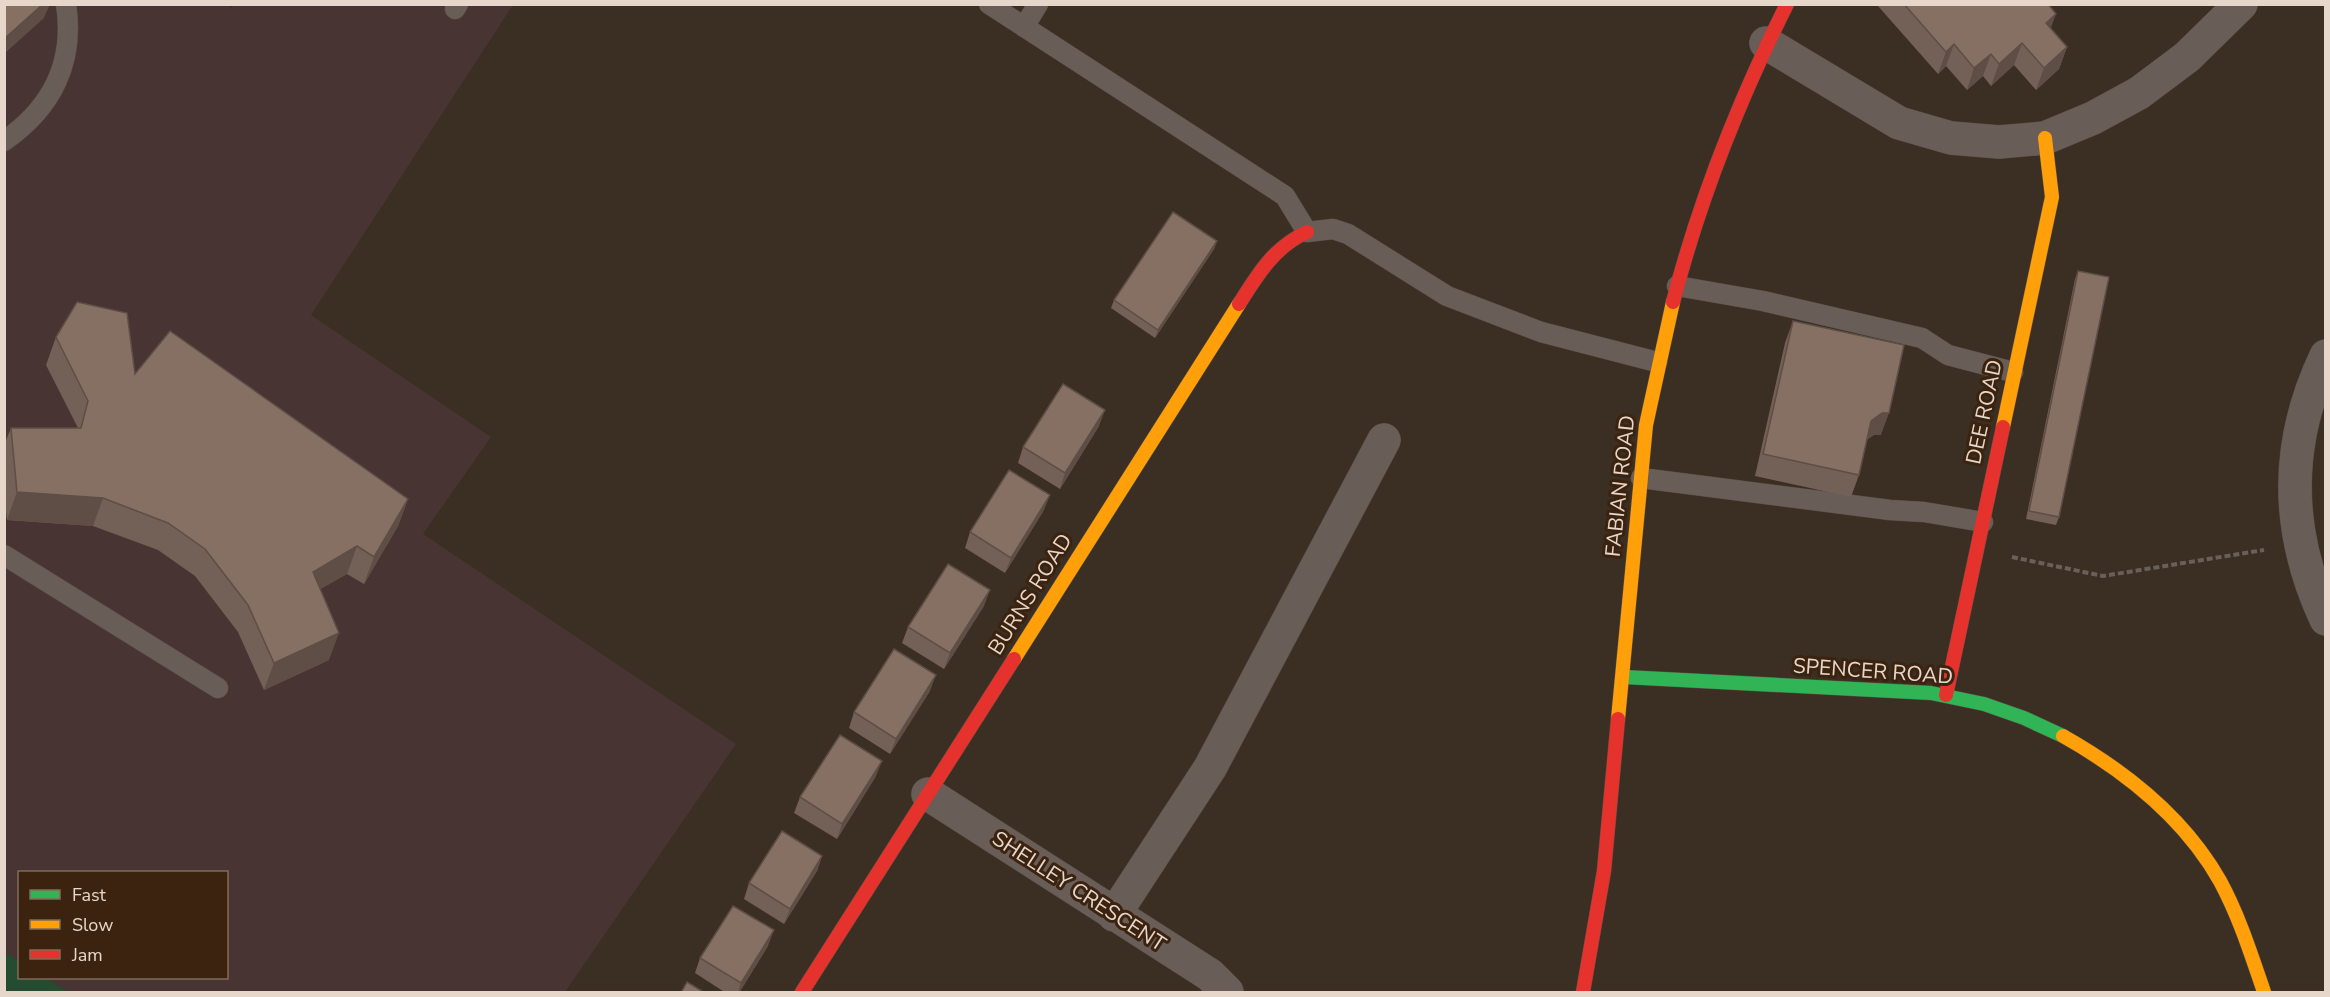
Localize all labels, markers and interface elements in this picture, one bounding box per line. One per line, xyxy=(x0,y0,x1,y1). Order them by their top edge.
street label: DEE ROAD xyxy=(1959,357,2009,467)
street label: FABIAN ROAD xyxy=(1599,414,1641,558)
street label: BURNS ROAD xyxy=(982,528,1078,660)
street label: SPENCER ROAD xyxy=(1792,651,1954,691)
street label: SHELLEY CRESCENT xyxy=(987,824,1171,958)
legend xyxy=(18,871,228,979)
text: Fast xyxy=(72,883,107,907)
text: Slow xyxy=(72,913,113,937)
text: Jam xyxy=(71,943,103,967)

